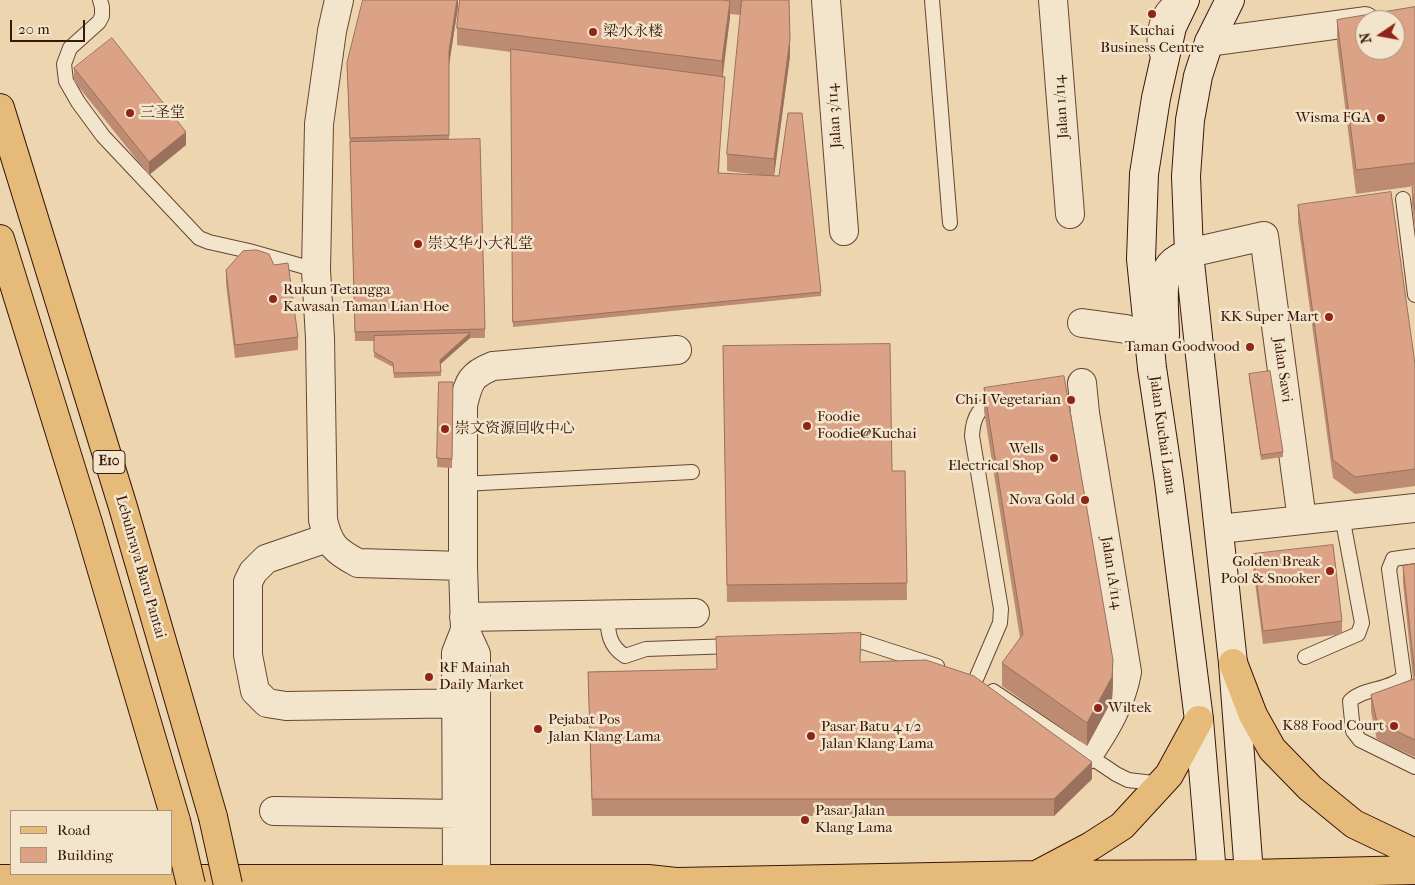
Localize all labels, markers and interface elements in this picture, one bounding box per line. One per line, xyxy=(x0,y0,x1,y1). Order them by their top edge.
marker: Kuchai Business Centre xyxy=(1146,8,1158,20)
scale bar xyxy=(12,10,88,42)
north arrow xyxy=(1355,10,1405,60)
text: 20 m xyxy=(18,20,50,38)
place label: Kuchai Business Centre xyxy=(1100,22,1204,57)
place label: 梁水永楼 xyxy=(603,23,663,41)
marker: 梁水永楼 xyxy=(587,26,599,38)
text: N xyxy=(1356,31,1375,45)
street label: Jalan 1/114 xyxy=(1051,75,1073,139)
street label: Jalan 3/114 xyxy=(824,83,846,149)
place label: 三圣堂 xyxy=(140,104,185,122)
marker: 三圣堂 xyxy=(124,107,136,119)
place label: Wisma FGA xyxy=(1295,109,1371,127)
marker: Wisma FGA xyxy=(1375,112,1387,124)
place label: 崇文华小大礼堂 xyxy=(428,235,533,253)
marker: 崇文华小大礼堂 xyxy=(412,238,424,250)
place label: Rukun Tetangga Kawasan Taman Lian Hoe xyxy=(283,281,449,316)
marker: Rukun Tetangga Kawasan Taman Lian Hoe xyxy=(267,293,279,305)
place label: KK Super Mart xyxy=(1220,308,1319,326)
marker: KK Super Mart xyxy=(1323,311,1335,323)
street label: Jalan Sawi xyxy=(1269,336,1295,404)
place label: Taman Goodwood xyxy=(1125,338,1240,356)
marker: Taman Goodwood xyxy=(1244,341,1256,353)
street label: Jalan Kuchai Lama xyxy=(1145,375,1179,495)
place label: Chi I Vegetarian xyxy=(955,391,1061,409)
marker: Chi I Vegetarian xyxy=(1065,394,1077,406)
place label: Foodie Foodie@Kuchai xyxy=(817,408,917,443)
place label: 崇文资源回收中心 xyxy=(455,420,575,438)
marker: Foodie Foodie@Kuchai xyxy=(801,420,813,432)
marker: 崇文资源回收中心 xyxy=(439,423,451,435)
place label: Wells Electrical Shop xyxy=(948,440,1044,475)
road number: E10 xyxy=(93,451,125,474)
marker: Wells Electrical Shop xyxy=(1048,452,1060,464)
place label: Nova Gold xyxy=(1009,491,1075,509)
street label: Lebuhraya Baru Pantai xyxy=(111,493,169,641)
marker: Nova Gold xyxy=(1079,494,1091,506)
street label: Jalan 1A/114 xyxy=(1096,535,1126,611)
place label: Golden Break Pool & Snooker xyxy=(1221,553,1320,588)
marker: Golden Break Pool & Snooker xyxy=(1324,565,1336,577)
place label: RF Mainah Daily Market xyxy=(439,659,524,694)
marker: RF Mainah Daily Market xyxy=(423,671,435,683)
place label: Wiltek xyxy=(1108,699,1152,717)
marker: Wiltek xyxy=(1092,702,1104,714)
place label: Pejabat Pos Jalan Klang Lama xyxy=(548,711,661,746)
place label: K88 Food Court xyxy=(1282,717,1384,735)
place label: Pasar Batu 4 1/2 Jalan Klang Lama xyxy=(821,718,934,753)
marker: K88 Food Court xyxy=(1388,720,1400,732)
marker: Pejabat Pos Jalan Klang Lama xyxy=(532,723,544,735)
marker: Pasar Batu 4 1/2 Jalan Klang Lama xyxy=(805,730,817,742)
place label: Pasar Jalan Klang Lama xyxy=(815,802,892,837)
legend xyxy=(10,810,172,875)
marker: Pasar Jalan Klang Lama xyxy=(799,814,811,826)
text: Road xyxy=(57,821,90,839)
text: Building xyxy=(57,846,113,864)

